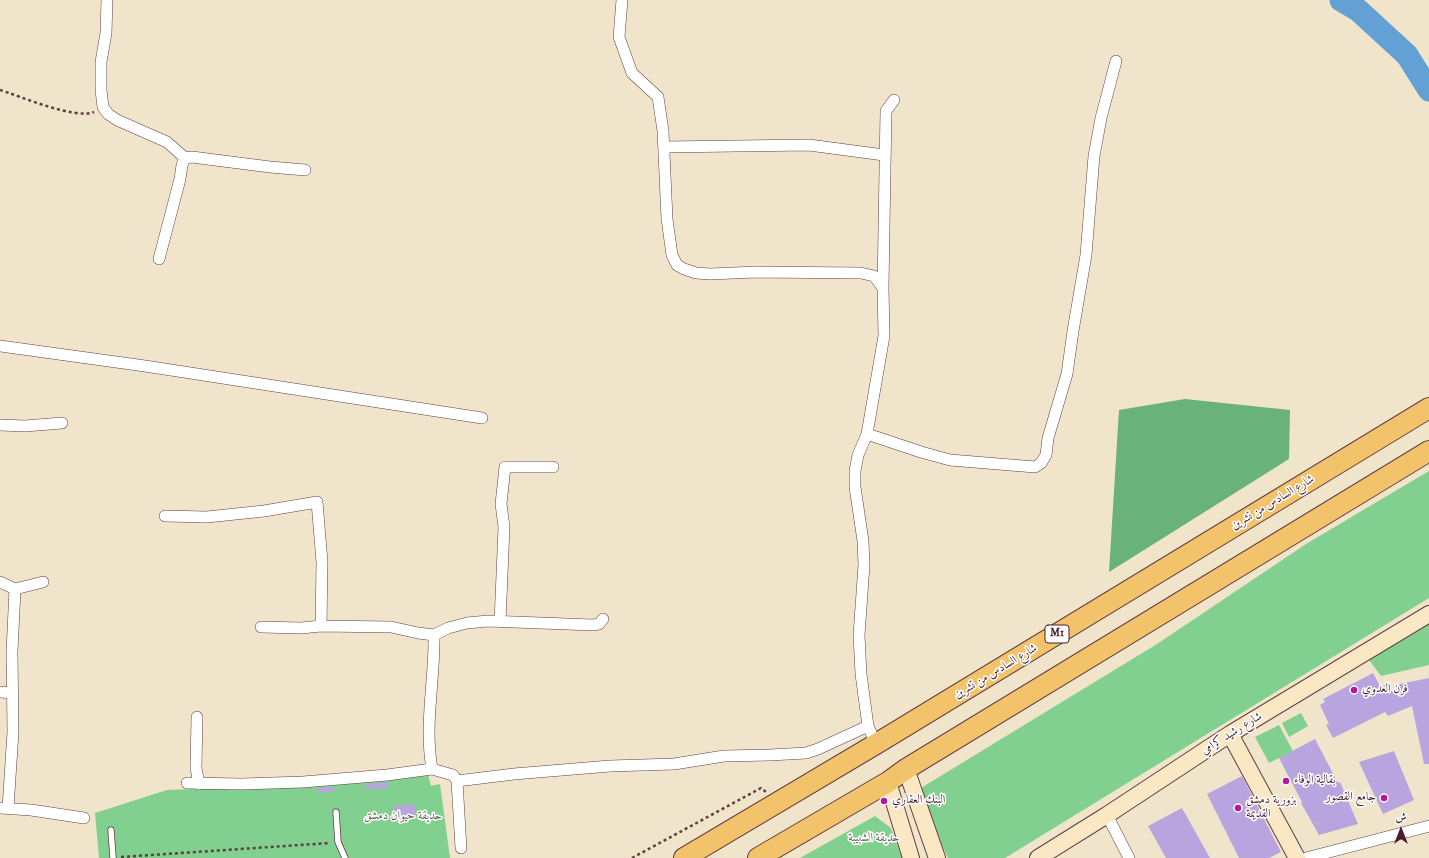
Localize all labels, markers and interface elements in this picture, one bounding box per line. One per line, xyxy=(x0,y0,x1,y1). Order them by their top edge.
street label: شارع السادس من تشرين xyxy=(1229,473,1317,533)
road number: M1 xyxy=(1045,625,1069,643)
street label: شارع السادس من تشرين xyxy=(952,642,1040,702)
place label: فرن العدوي xyxy=(1362,683,1408,697)
marker: فرن العدوي xyxy=(1349,685,1359,695)
street label: شارع رشيد كرامي xyxy=(1199,710,1265,758)
place label: بقالية الوفاء xyxy=(1294,774,1335,788)
marker: بقالية الوفاء xyxy=(1281,776,1291,786)
place label: جامع القصور xyxy=(1326,791,1376,805)
marker: جامع القصور xyxy=(1379,793,1389,803)
place label: البنك العقاري xyxy=(892,794,945,808)
place label: بزورية دمشق القديمة xyxy=(1246,794,1296,822)
marker: البنك العقاري xyxy=(879,796,889,806)
marker: بزورية دمشق القديمة xyxy=(1233,803,1243,813)
park label: حديقة حيوان دمشق xyxy=(364,810,442,824)
north arrow xyxy=(1381,810,1421,850)
text: ش xyxy=(1396,811,1406,825)
park label: حديقة الشبيبة xyxy=(848,832,900,846)

